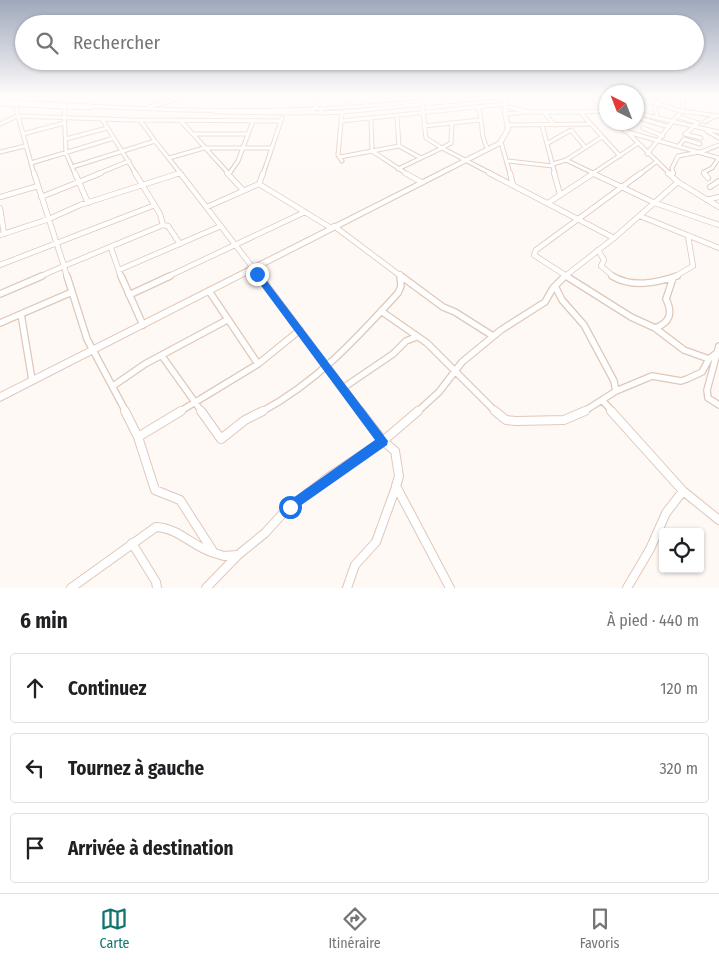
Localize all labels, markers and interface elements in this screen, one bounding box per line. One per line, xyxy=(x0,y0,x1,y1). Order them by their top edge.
search box xyxy=(15,15,704,70)
icon: search xyxy=(33,29,61,57)
text: Rechercher xyxy=(73,31,160,54)
north arrow xyxy=(599,85,644,130)
route end xyxy=(246,263,269,286)
route start xyxy=(279,496,302,519)
map controls xyxy=(659,528,704,573)
button: locate xyxy=(659,528,704,573)
text: 6 min xyxy=(20,608,68,634)
text: À pied · 440 m xyxy=(607,611,699,630)
icon: ahead xyxy=(21,674,49,702)
text: Continuez xyxy=(68,677,147,700)
text: 120 m xyxy=(660,679,698,698)
icon: left xyxy=(21,754,49,782)
text: Tournez à gauche xyxy=(68,757,204,780)
text: 320 m xyxy=(659,759,698,778)
icon: arrive xyxy=(21,834,49,862)
text: Arrivée à destination xyxy=(68,837,234,860)
tab: Carte xyxy=(99,905,129,952)
tab: Itinéraire xyxy=(328,905,381,952)
tab: Favoris xyxy=(580,905,620,952)

